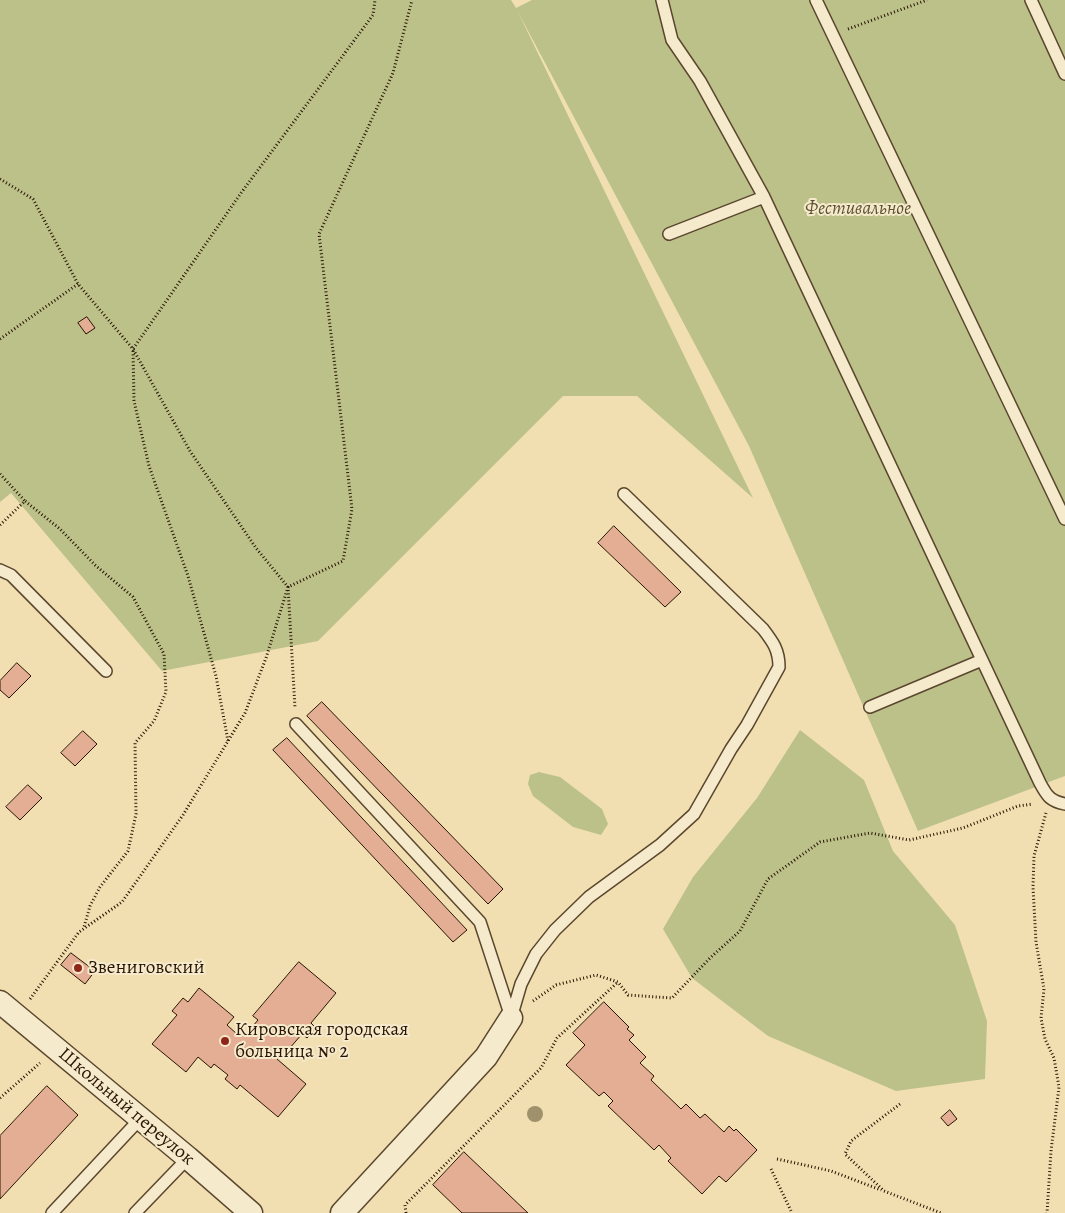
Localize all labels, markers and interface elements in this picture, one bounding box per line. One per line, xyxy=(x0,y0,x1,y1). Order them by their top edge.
park label: Фестивальное xyxy=(805,198,911,220)
place label: Звениговский xyxy=(88,957,205,979)
marker: Звениговский xyxy=(72,962,84,974)
place label: Кировская городская больница № 2 xyxy=(235,1019,408,1063)
marker: Кировская городская больница № 2 xyxy=(219,1035,231,1047)
street label: Школьный переулок xyxy=(53,1043,199,1171)

